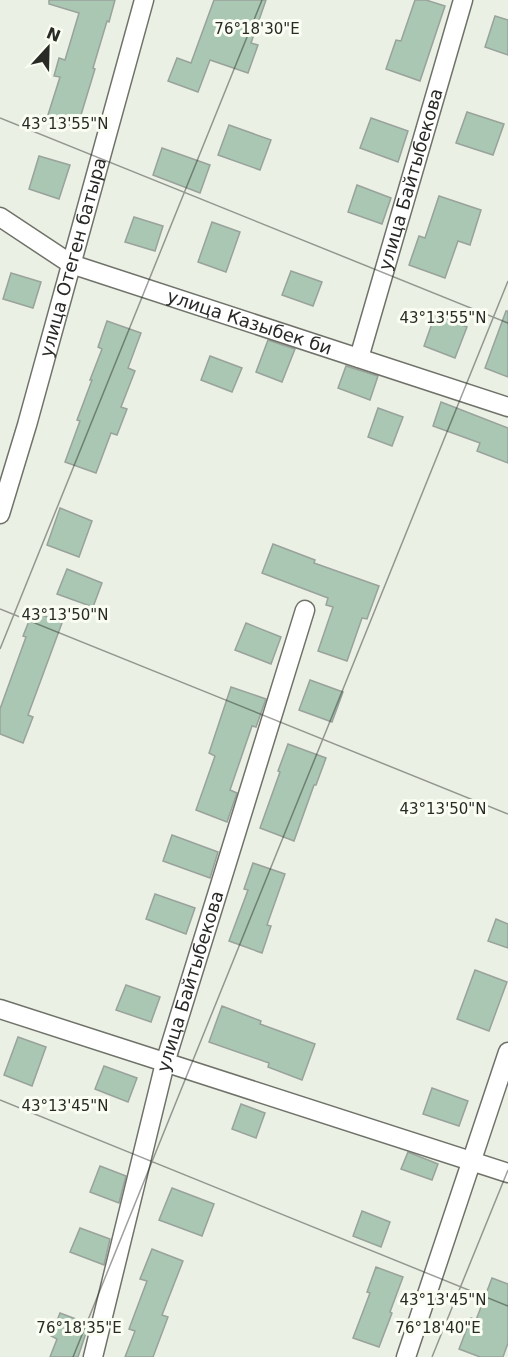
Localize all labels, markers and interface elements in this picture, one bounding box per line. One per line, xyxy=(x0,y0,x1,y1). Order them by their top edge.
north arrow xyxy=(18,18,78,78)
text: 76°18'30"E xyxy=(214,20,300,38)
text: N xyxy=(44,23,63,46)
street label: улица Байтыбекова xyxy=(374,86,447,273)
text: 43°13'55"N xyxy=(21,115,109,133)
street label: улица Отеген батыра xyxy=(35,155,110,359)
street label: улица Казыбек би xyxy=(165,285,335,359)
text: 43°13'55"N xyxy=(399,309,487,327)
text: 43°13'50"N xyxy=(21,606,109,624)
text: 43°13'50"N xyxy=(399,800,487,818)
street label: улица Байтыбекова xyxy=(152,888,228,1074)
text: 43°13'45"N xyxy=(21,1097,109,1115)
text: 43°13'45"N xyxy=(399,1291,487,1309)
text: 76°18'35"E xyxy=(36,1319,122,1337)
text: 76°18'40"E xyxy=(395,1319,481,1337)

